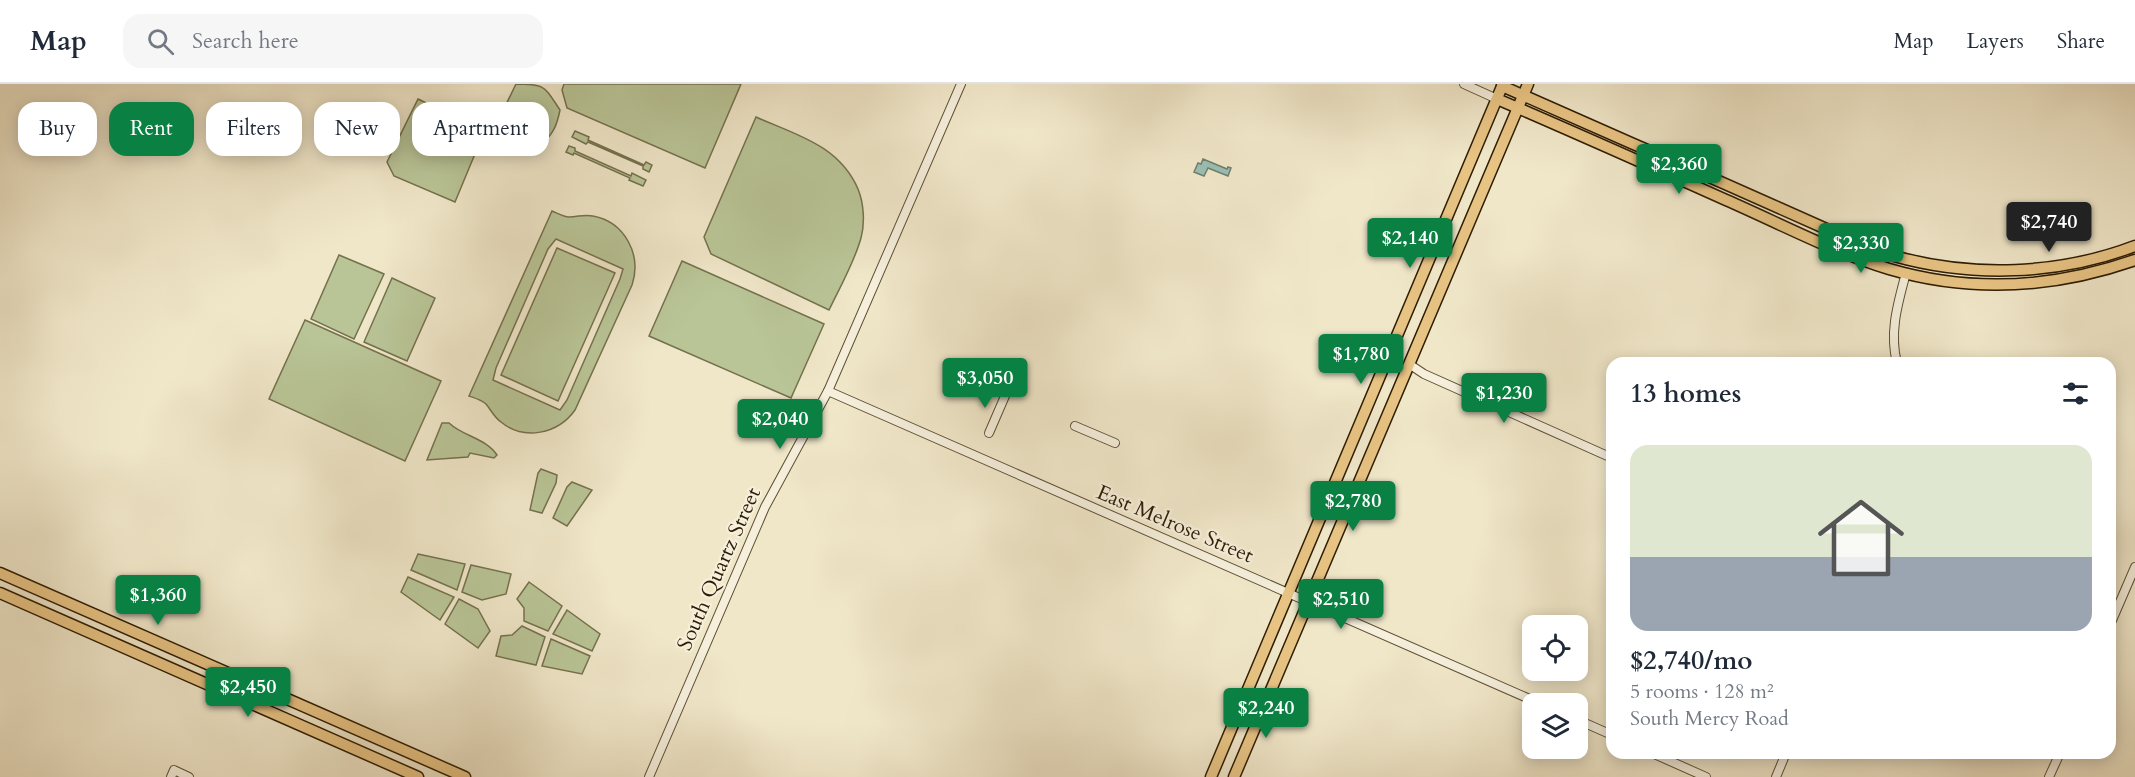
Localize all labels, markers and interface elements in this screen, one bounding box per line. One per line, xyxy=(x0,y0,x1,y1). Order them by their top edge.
search box xyxy=(123,14,543,68)
text: Map xyxy=(30,22,87,60)
icon: search xyxy=(144,25,177,58)
text: Search here xyxy=(192,26,299,56)
text: Map xyxy=(1894,27,1934,56)
text: Layers xyxy=(1967,27,2024,56)
text: Share xyxy=(2057,27,2105,56)
chip: Buy xyxy=(18,102,97,156)
chip: Rent xyxy=(109,102,194,156)
chip: Filters xyxy=(206,102,302,156)
chip: New xyxy=(314,102,400,156)
chip: Apartment xyxy=(412,102,549,156)
pin: $2,360 xyxy=(1630,144,1728,195)
text: $2,360 xyxy=(1650,150,1708,177)
pin: $2,740 xyxy=(2000,202,2098,253)
text: $2,740 xyxy=(2020,208,2078,235)
pin: $2,140 xyxy=(1361,218,1459,269)
pin: $2,330 xyxy=(1812,223,1910,274)
text: $2,140 xyxy=(1381,224,1439,251)
text: $2,330 xyxy=(1832,229,1890,256)
pin: $1,780 xyxy=(1312,334,1410,385)
text: $1,780 xyxy=(1332,340,1390,367)
pin: $3,050 xyxy=(936,358,1034,409)
text: $3,050 xyxy=(956,364,1014,391)
pin: $1,230 xyxy=(1455,373,1553,424)
text: 13 homes xyxy=(1630,376,1741,411)
icon: filters xyxy=(2059,377,2092,410)
text: $1,230 xyxy=(1475,379,1533,406)
pin: $2,040 xyxy=(731,399,829,450)
text: $2,040 xyxy=(751,405,809,432)
street label: East Melrose Street xyxy=(1092,478,1258,570)
pin: $2,780 xyxy=(1304,481,1402,532)
street label: South Quartz Street xyxy=(670,482,768,655)
icon: home xyxy=(1807,484,1915,592)
text: $2,780 xyxy=(1324,487,1382,514)
pin: $1,360 xyxy=(109,575,207,626)
pin: $2,510 xyxy=(1292,579,1390,630)
text: $1,360 xyxy=(129,581,187,608)
text: $2,510 xyxy=(1312,585,1370,612)
map controls xyxy=(1522,615,1588,759)
button: locate xyxy=(1522,615,1588,681)
text: $2,740/mo xyxy=(1630,643,1753,678)
pin: $2,450 xyxy=(199,667,297,718)
text: $2,450 xyxy=(219,673,277,700)
text: 5 rooms · 128 m² xyxy=(1630,678,1774,705)
pin: $2,240 xyxy=(1217,688,1315,739)
button: layers xyxy=(1522,693,1588,759)
text: $2,240 xyxy=(1237,694,1295,721)
text: South Mercy Road xyxy=(1630,705,1789,732)

